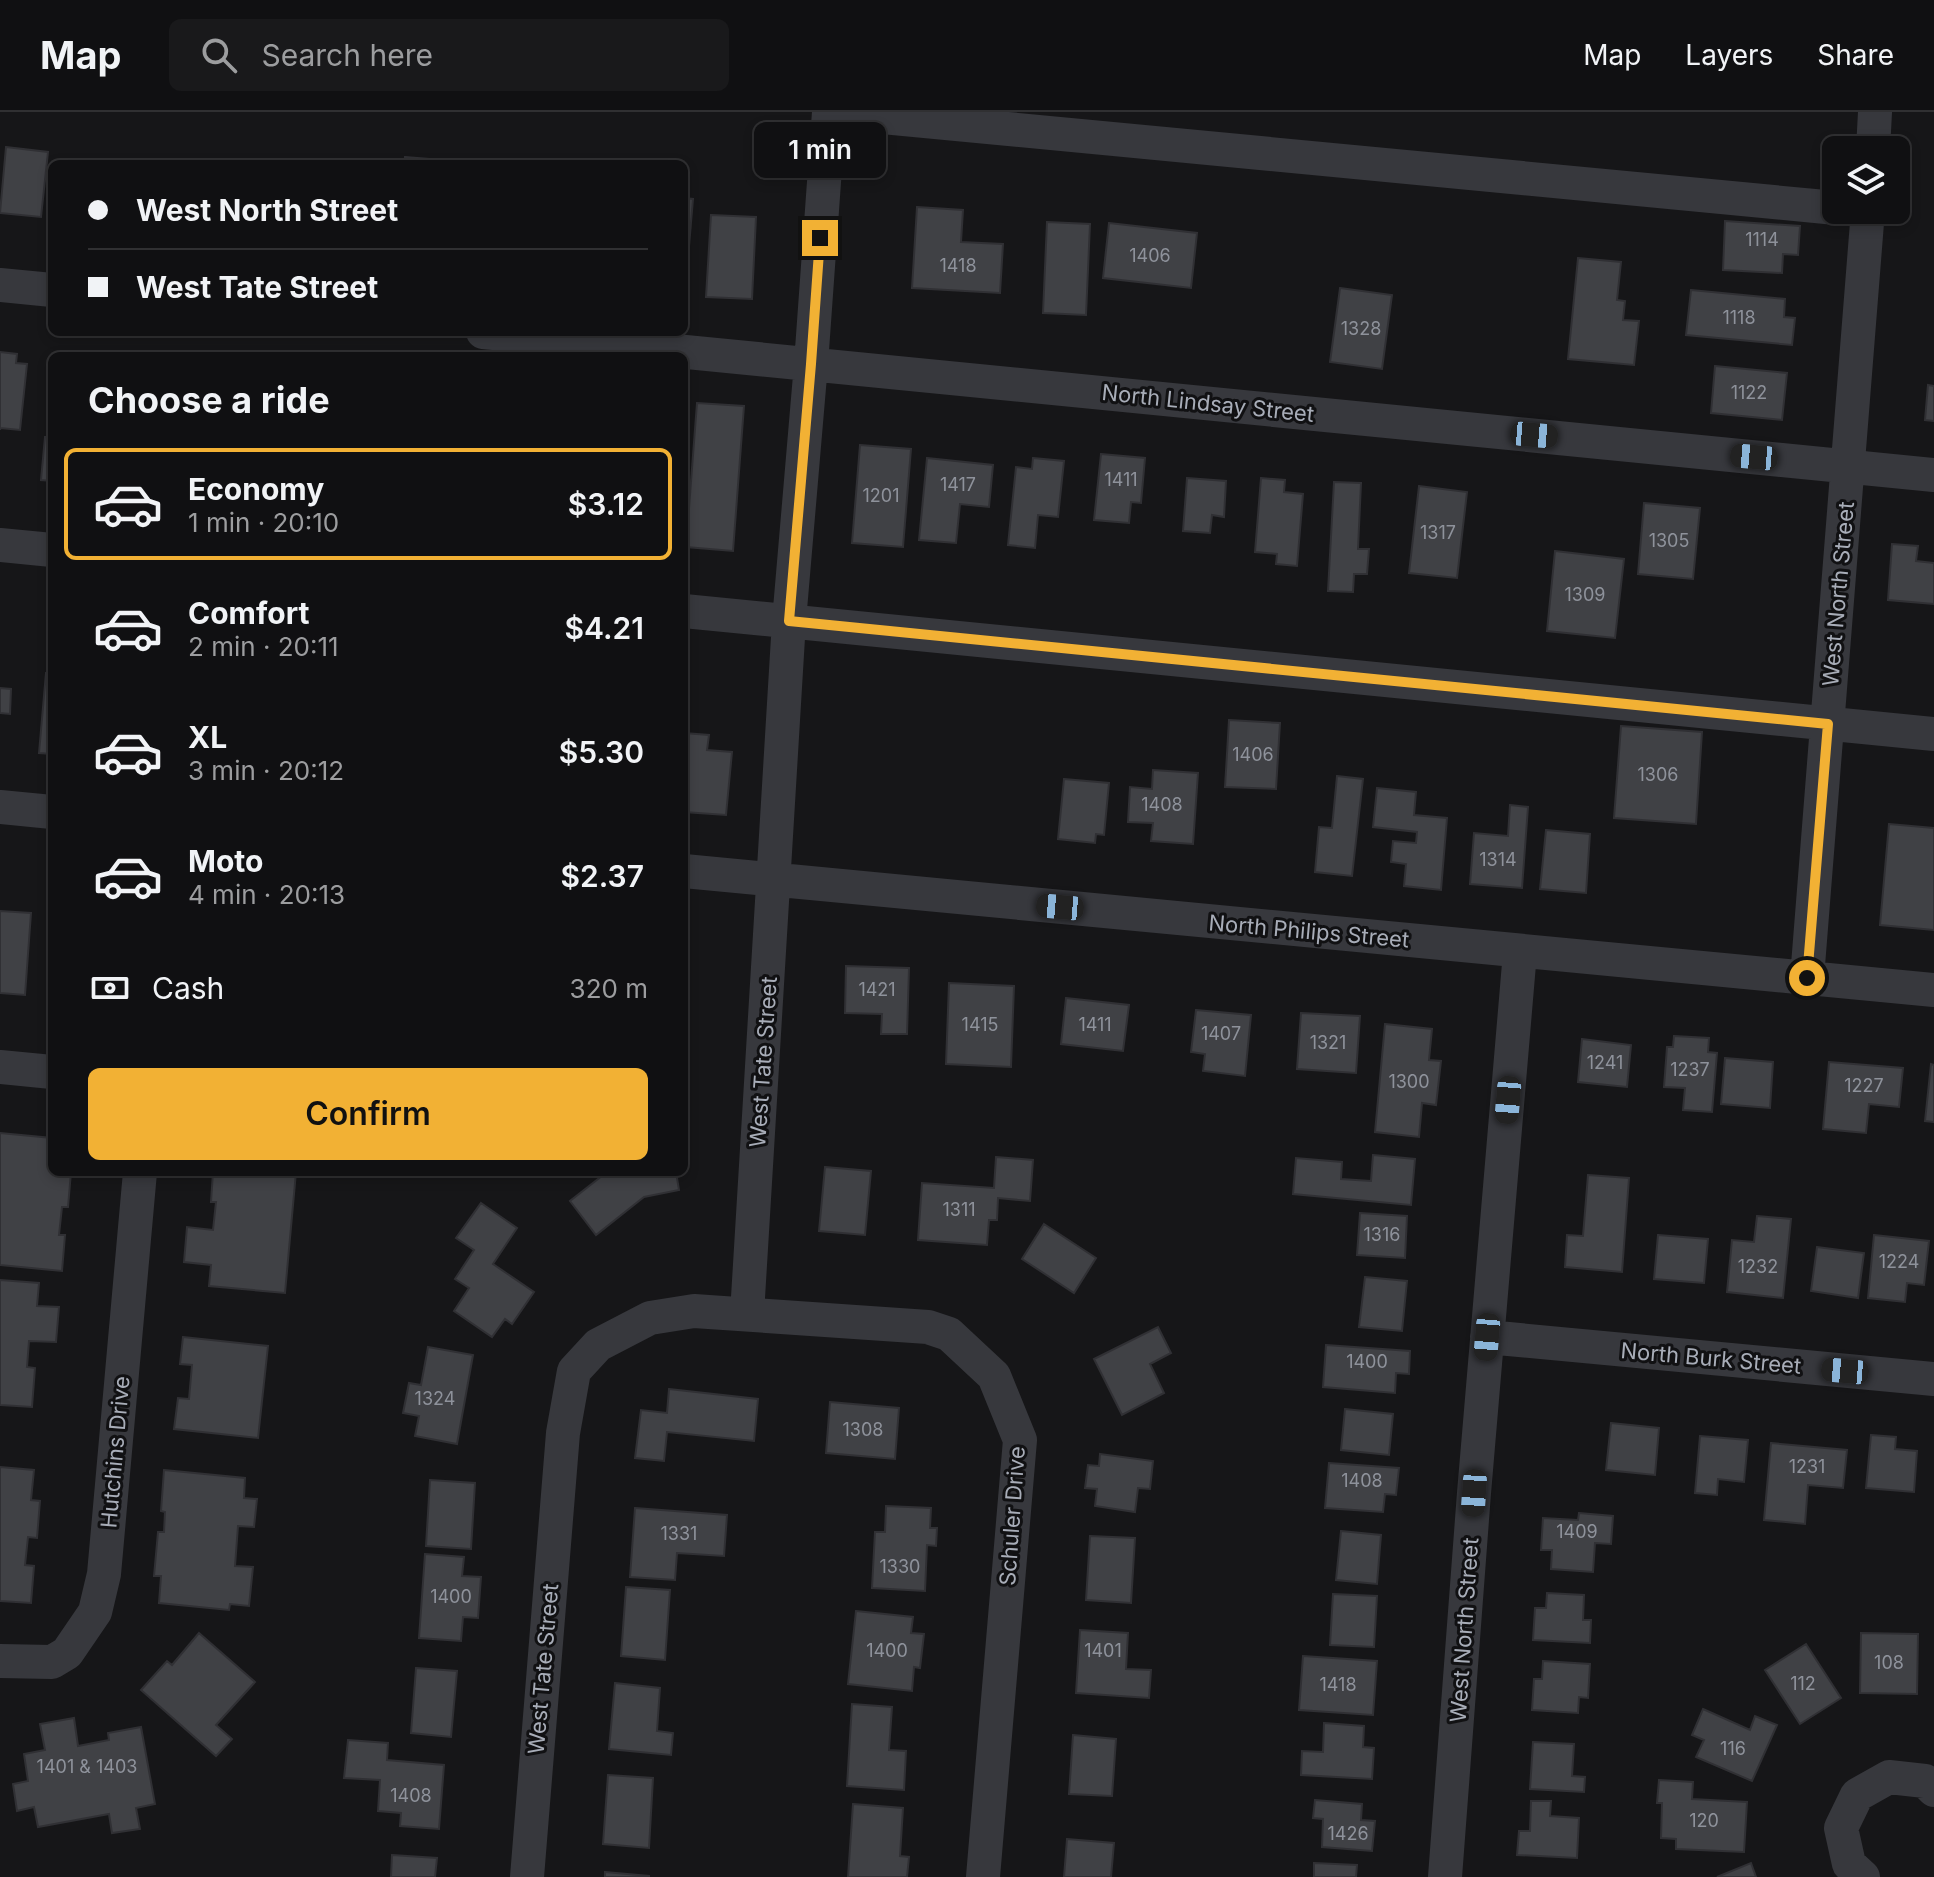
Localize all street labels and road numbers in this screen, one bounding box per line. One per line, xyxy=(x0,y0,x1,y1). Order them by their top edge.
street label: North Lindsay Street xyxy=(1101,379,1315,427)
street label: West North Street xyxy=(1817,501,1859,687)
street label: North Philips Street xyxy=(1208,909,1410,953)
street label: West Tate Street xyxy=(744,976,782,1148)
street label: North Burk Street xyxy=(1620,1337,1802,1379)
street label: Hutchins Drive xyxy=(95,1375,135,1529)
street label: Schuler Drive xyxy=(994,1445,1030,1587)
street label: West North Street xyxy=(1445,1537,1483,1723)
street label: West Tate Street xyxy=(523,1582,563,1756)

